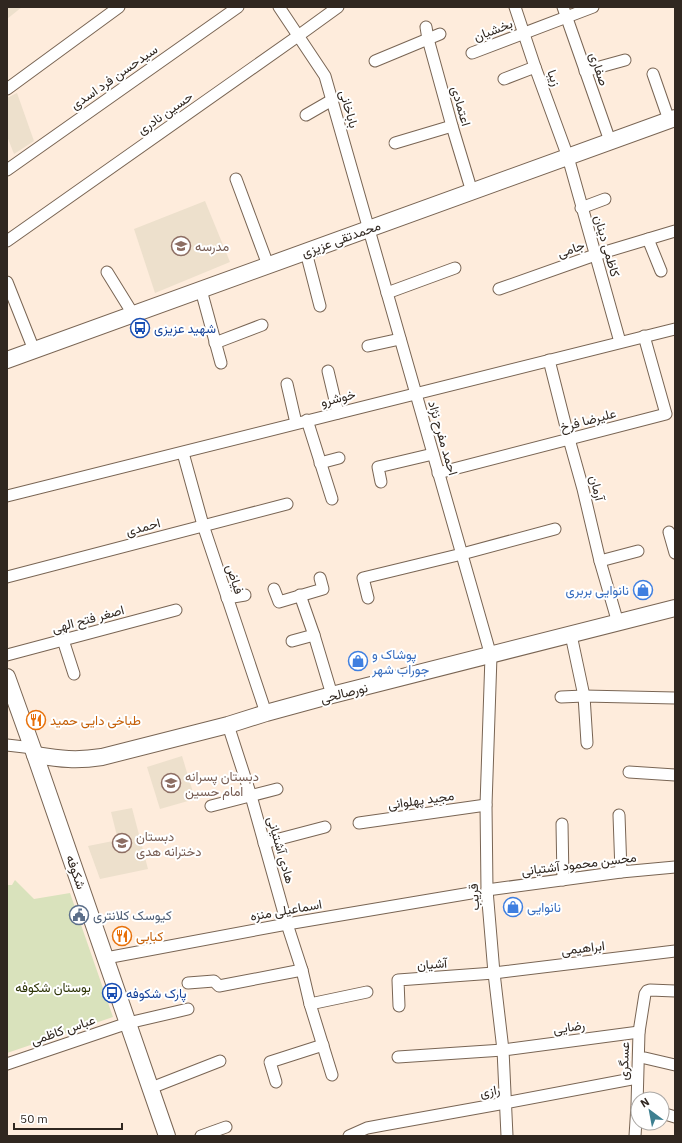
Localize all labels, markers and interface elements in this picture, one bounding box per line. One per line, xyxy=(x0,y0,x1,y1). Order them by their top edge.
street label: بخشیان xyxy=(471,15,515,45)
street label: سیدحسن فرد اسدی xyxy=(67,41,161,113)
street label: صفاری xyxy=(585,50,613,88)
street label: زیبا xyxy=(543,67,565,89)
street label: اعتمادی xyxy=(447,84,475,128)
street label: حسین نادری xyxy=(134,87,196,138)
street label: باباخانی xyxy=(335,88,363,130)
street label: کاظمی دینان xyxy=(590,213,624,279)
street label: محمدتقی عزیزی xyxy=(299,217,383,261)
school or university icon: مدرسه xyxy=(170,235,192,257)
street label: جامی xyxy=(555,236,587,262)
place label: مدرسه xyxy=(195,238,229,255)
bus stop icon: شهید عزیزی xyxy=(129,317,151,339)
place label: شهید عزیزی xyxy=(154,320,216,337)
street label: خوشرو xyxy=(319,385,357,411)
street label: احمد مفرح نژاد xyxy=(423,399,462,478)
street label: علیرضا فرخ xyxy=(558,404,618,437)
street label: آرمان xyxy=(586,474,609,503)
street label: احمدی xyxy=(124,514,162,540)
street label: فیاض xyxy=(222,562,248,596)
shop icon: نانوایی بربری xyxy=(632,579,654,601)
place label: نانوایی بربری xyxy=(565,582,629,599)
street label: اصغر فتح الهی xyxy=(50,601,126,638)
place label: پوشاک و جوراب شهر xyxy=(371,646,430,678)
shop icon: پوشاک و جوراب شهر xyxy=(347,650,369,672)
street label: نورصالحی xyxy=(319,679,370,707)
restaurant icon: طباخی دایی حمید xyxy=(25,709,47,731)
place label: طباخی دایی حمید xyxy=(50,712,141,729)
place label: دبستان پسرانه امام حسین xyxy=(185,768,259,800)
school or university icon: دبستان پسرانه امام حسین xyxy=(160,772,182,794)
street label: مجید پهلوانی xyxy=(387,787,455,814)
street label: هادی آشتیانی xyxy=(263,814,299,886)
place label: دبستان دخترانه هدی xyxy=(136,828,201,860)
school or university icon: دبستان دخترانه هدی xyxy=(111,832,133,854)
street label: محسن محمود آشتیانی xyxy=(521,849,638,879)
street label: شکوفه xyxy=(62,853,90,891)
street label: قریب xyxy=(465,883,483,911)
street label: اسماعیلی منزه xyxy=(249,895,323,925)
shop icon: نانوایی xyxy=(502,896,524,918)
place label: نانوایی xyxy=(527,899,561,916)
public building icon: کیوسک کلانتری xyxy=(68,904,90,926)
place label: کیوسک کلانتری xyxy=(93,907,172,924)
restaurant icon: کبابی xyxy=(111,925,133,947)
place label: کبابی xyxy=(136,928,163,945)
street label: ابراهیمی xyxy=(560,937,606,959)
street label: آشیان xyxy=(416,954,449,974)
park label: بوستان شکوفه xyxy=(15,979,91,996)
bus stop icon: پارک شکوفه xyxy=(101,982,123,1004)
place label: پارک شکوفه xyxy=(126,985,187,1003)
street label: عباس کاظمی xyxy=(29,1011,98,1049)
street label: رضایی xyxy=(552,1016,586,1038)
street label: عسگری xyxy=(615,1041,633,1081)
street label: رازی xyxy=(479,1081,501,1101)
north arrow xyxy=(630,1091,670,1131)
text: N xyxy=(638,1094,652,1111)
scale bar xyxy=(14,1105,122,1131)
text: 50 m xyxy=(20,1111,48,1126)

